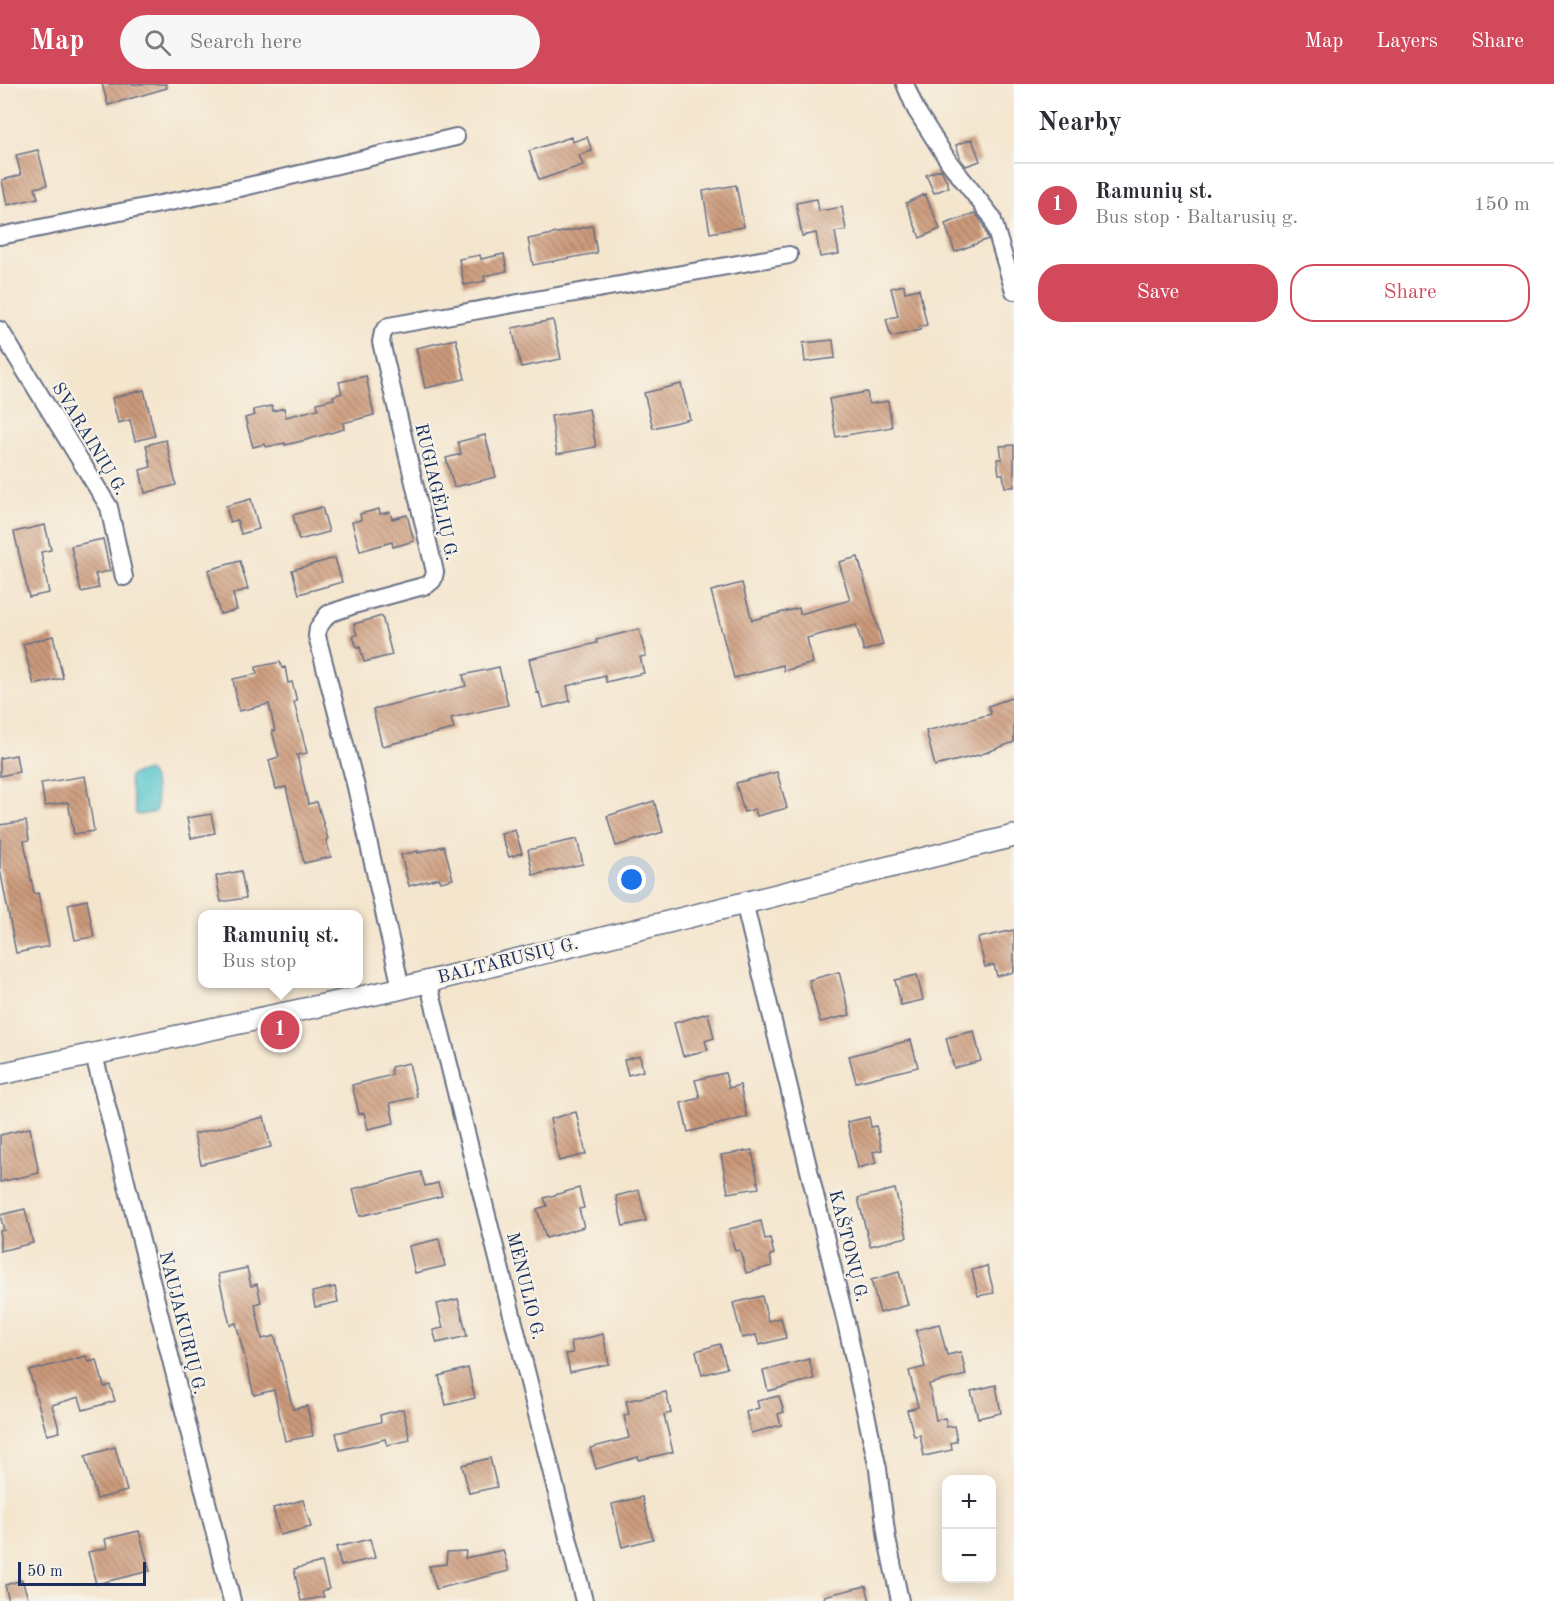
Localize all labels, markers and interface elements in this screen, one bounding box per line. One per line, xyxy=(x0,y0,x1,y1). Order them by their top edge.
search box xyxy=(120,15,540,69)
icon: search xyxy=(141,26,174,59)
text: Map xyxy=(30,28,84,56)
text: Search here xyxy=(189,31,302,53)
text: Map xyxy=(1304,31,1343,52)
text: Layers xyxy=(1376,31,1438,52)
text: Share xyxy=(1471,31,1524,52)
text: Nearby xyxy=(1038,110,1122,136)
text: Ramunių st. xyxy=(1095,181,1213,203)
text: 1 xyxy=(1052,195,1063,215)
text: 150 m xyxy=(1474,195,1530,215)
text: Bus stop · Baltarusių g. xyxy=(1095,208,1298,228)
button: Save xyxy=(1038,264,1278,322)
button: Share xyxy=(1290,264,1530,322)
street label: SVARAINIŲ G. xyxy=(48,380,130,498)
street label: RUGIAGĖLIŲ G. xyxy=(411,421,463,562)
your location xyxy=(617,865,646,894)
popup xyxy=(198,910,363,988)
text: Ramunių st. xyxy=(222,925,339,947)
street label: BALTARUSIŲ G. xyxy=(436,935,580,987)
text: Bus stop xyxy=(222,952,296,972)
pin: 1 xyxy=(260,1008,300,1052)
street label: KAŠTONŲ G. xyxy=(825,1187,875,1304)
street label: MĖNULIO G. xyxy=(503,1230,550,1342)
street label: NAUJAKURIŲ G. xyxy=(156,1250,208,1396)
map controls xyxy=(942,1475,996,1583)
button: + xyxy=(942,1475,996,1529)
button: − xyxy=(942,1529,996,1583)
scale bar xyxy=(18,1559,146,1586)
text: 50 m xyxy=(27,1564,63,1580)

